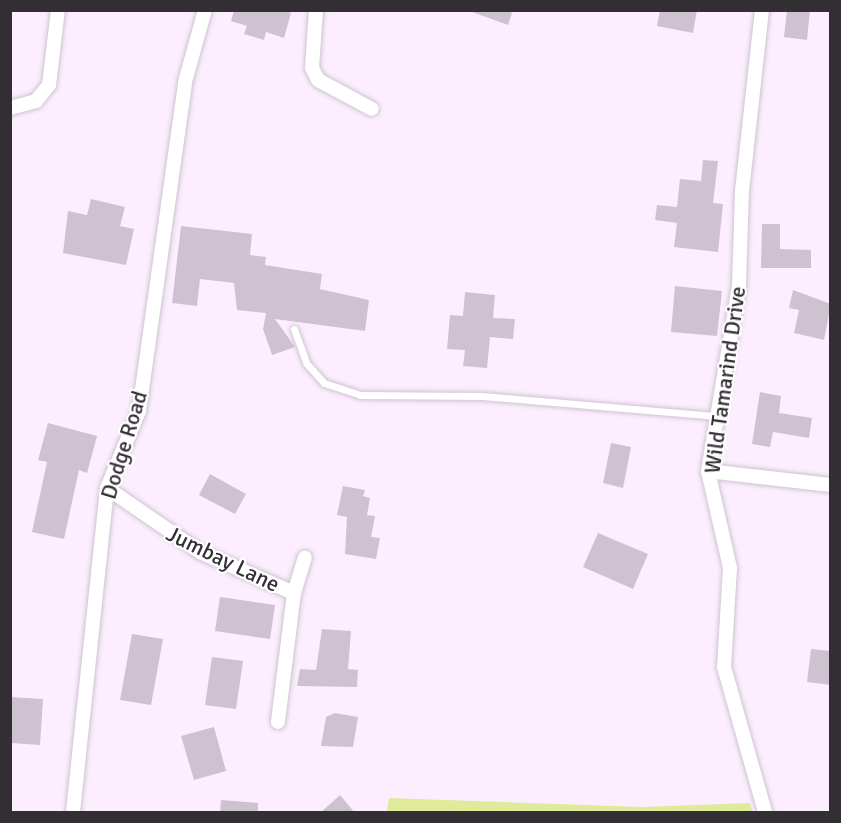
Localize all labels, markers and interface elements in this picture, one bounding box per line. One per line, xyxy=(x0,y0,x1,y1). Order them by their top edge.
street label: Wild Tamarind Drive xyxy=(699,285,751,475)
street label: Dodge Road xyxy=(95,388,153,502)
street label: Jumbay Lane xyxy=(162,520,284,598)

